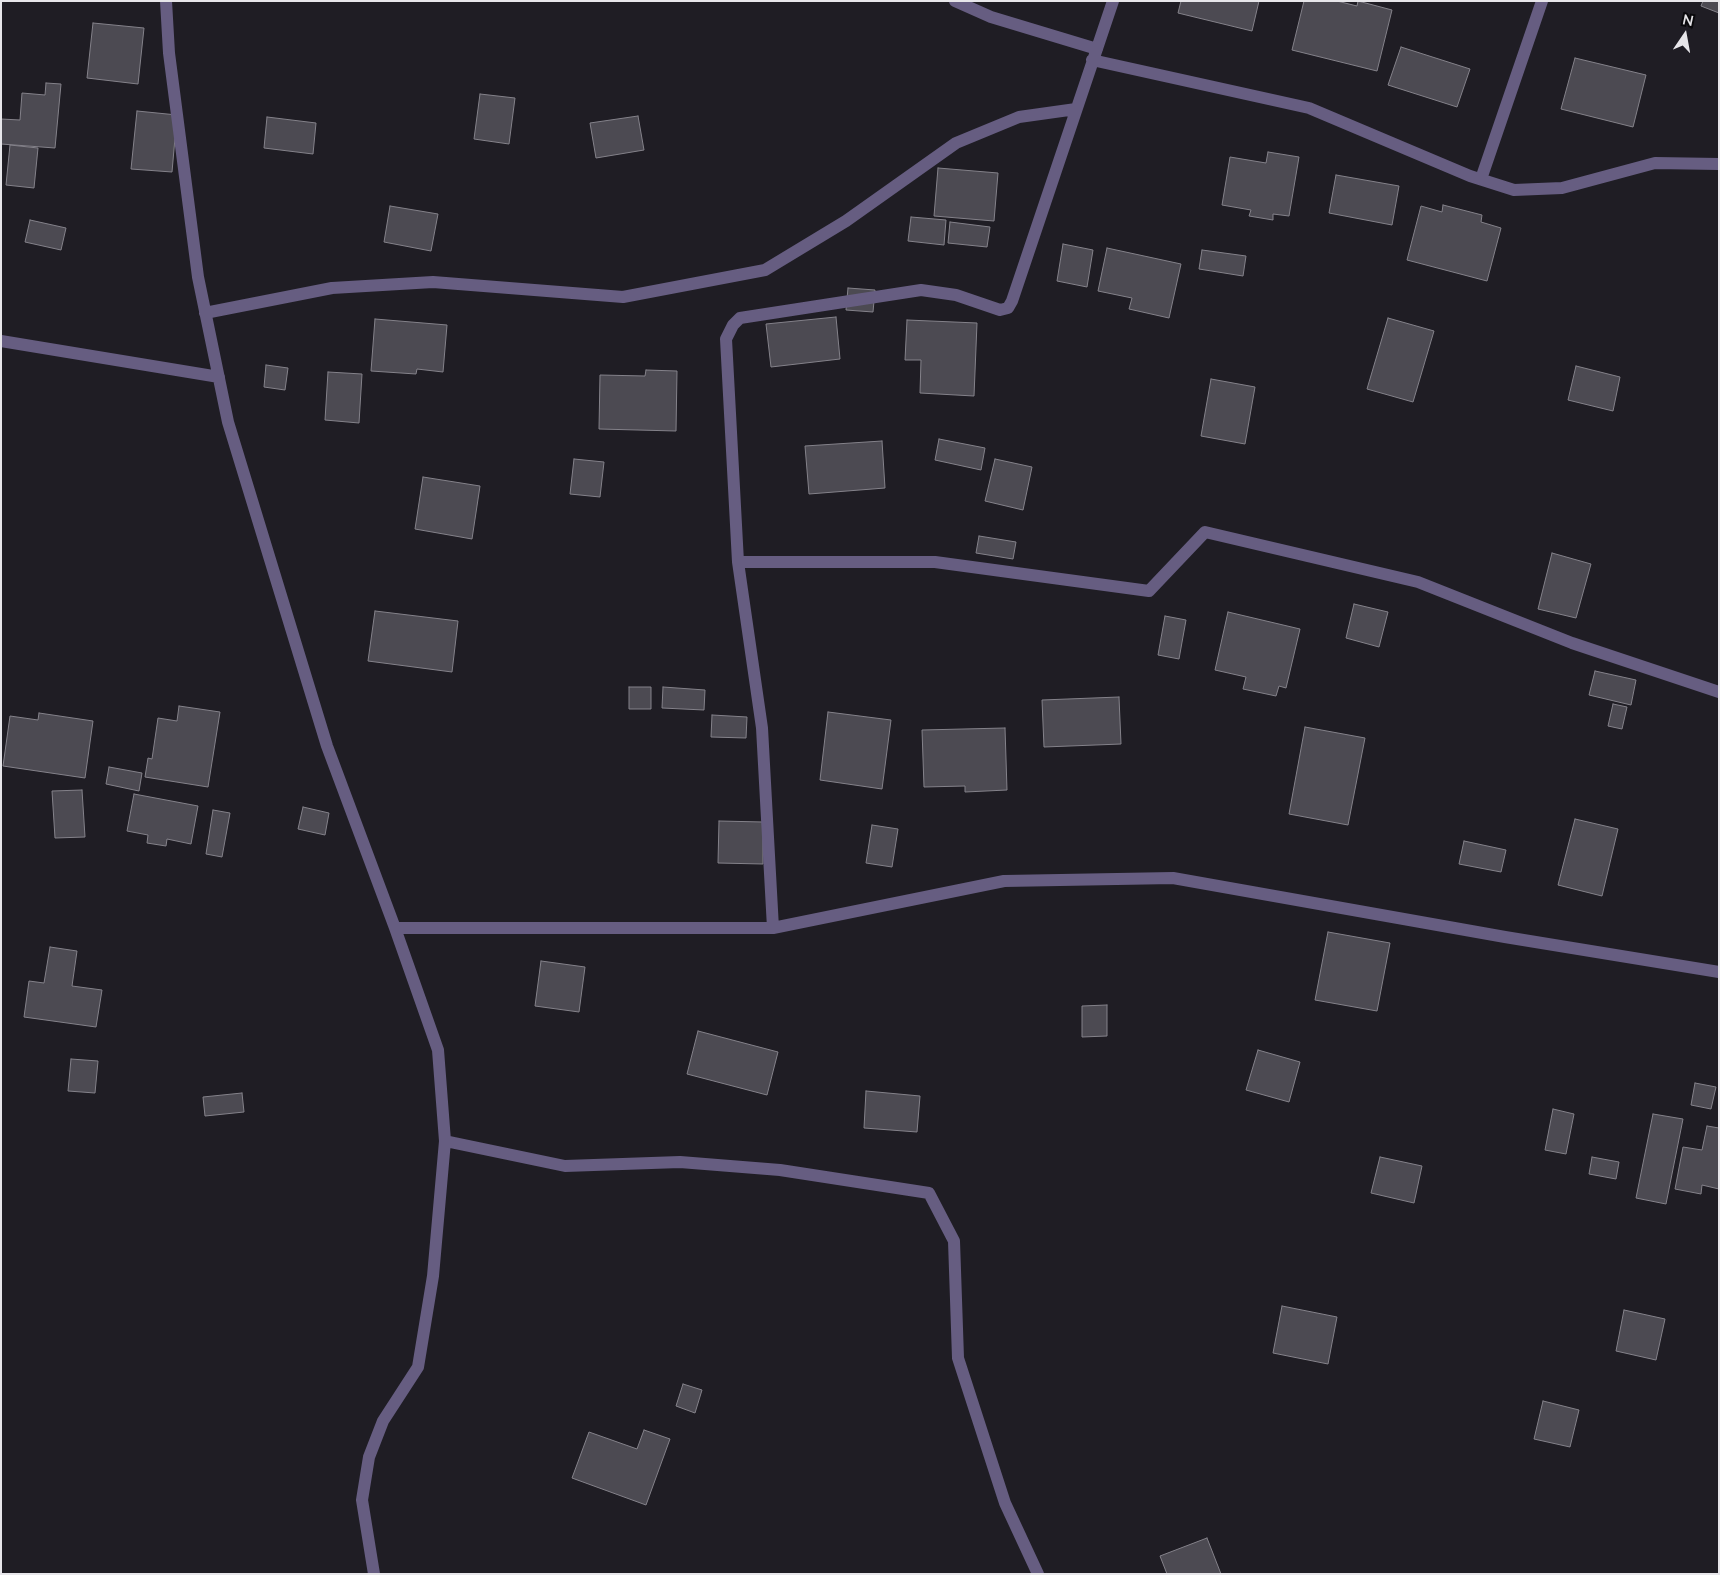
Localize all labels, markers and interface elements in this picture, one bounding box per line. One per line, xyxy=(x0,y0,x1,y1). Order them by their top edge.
north arrow xyxy=(1660,10,1710,60)
text: N xyxy=(1681,10,1695,29)

